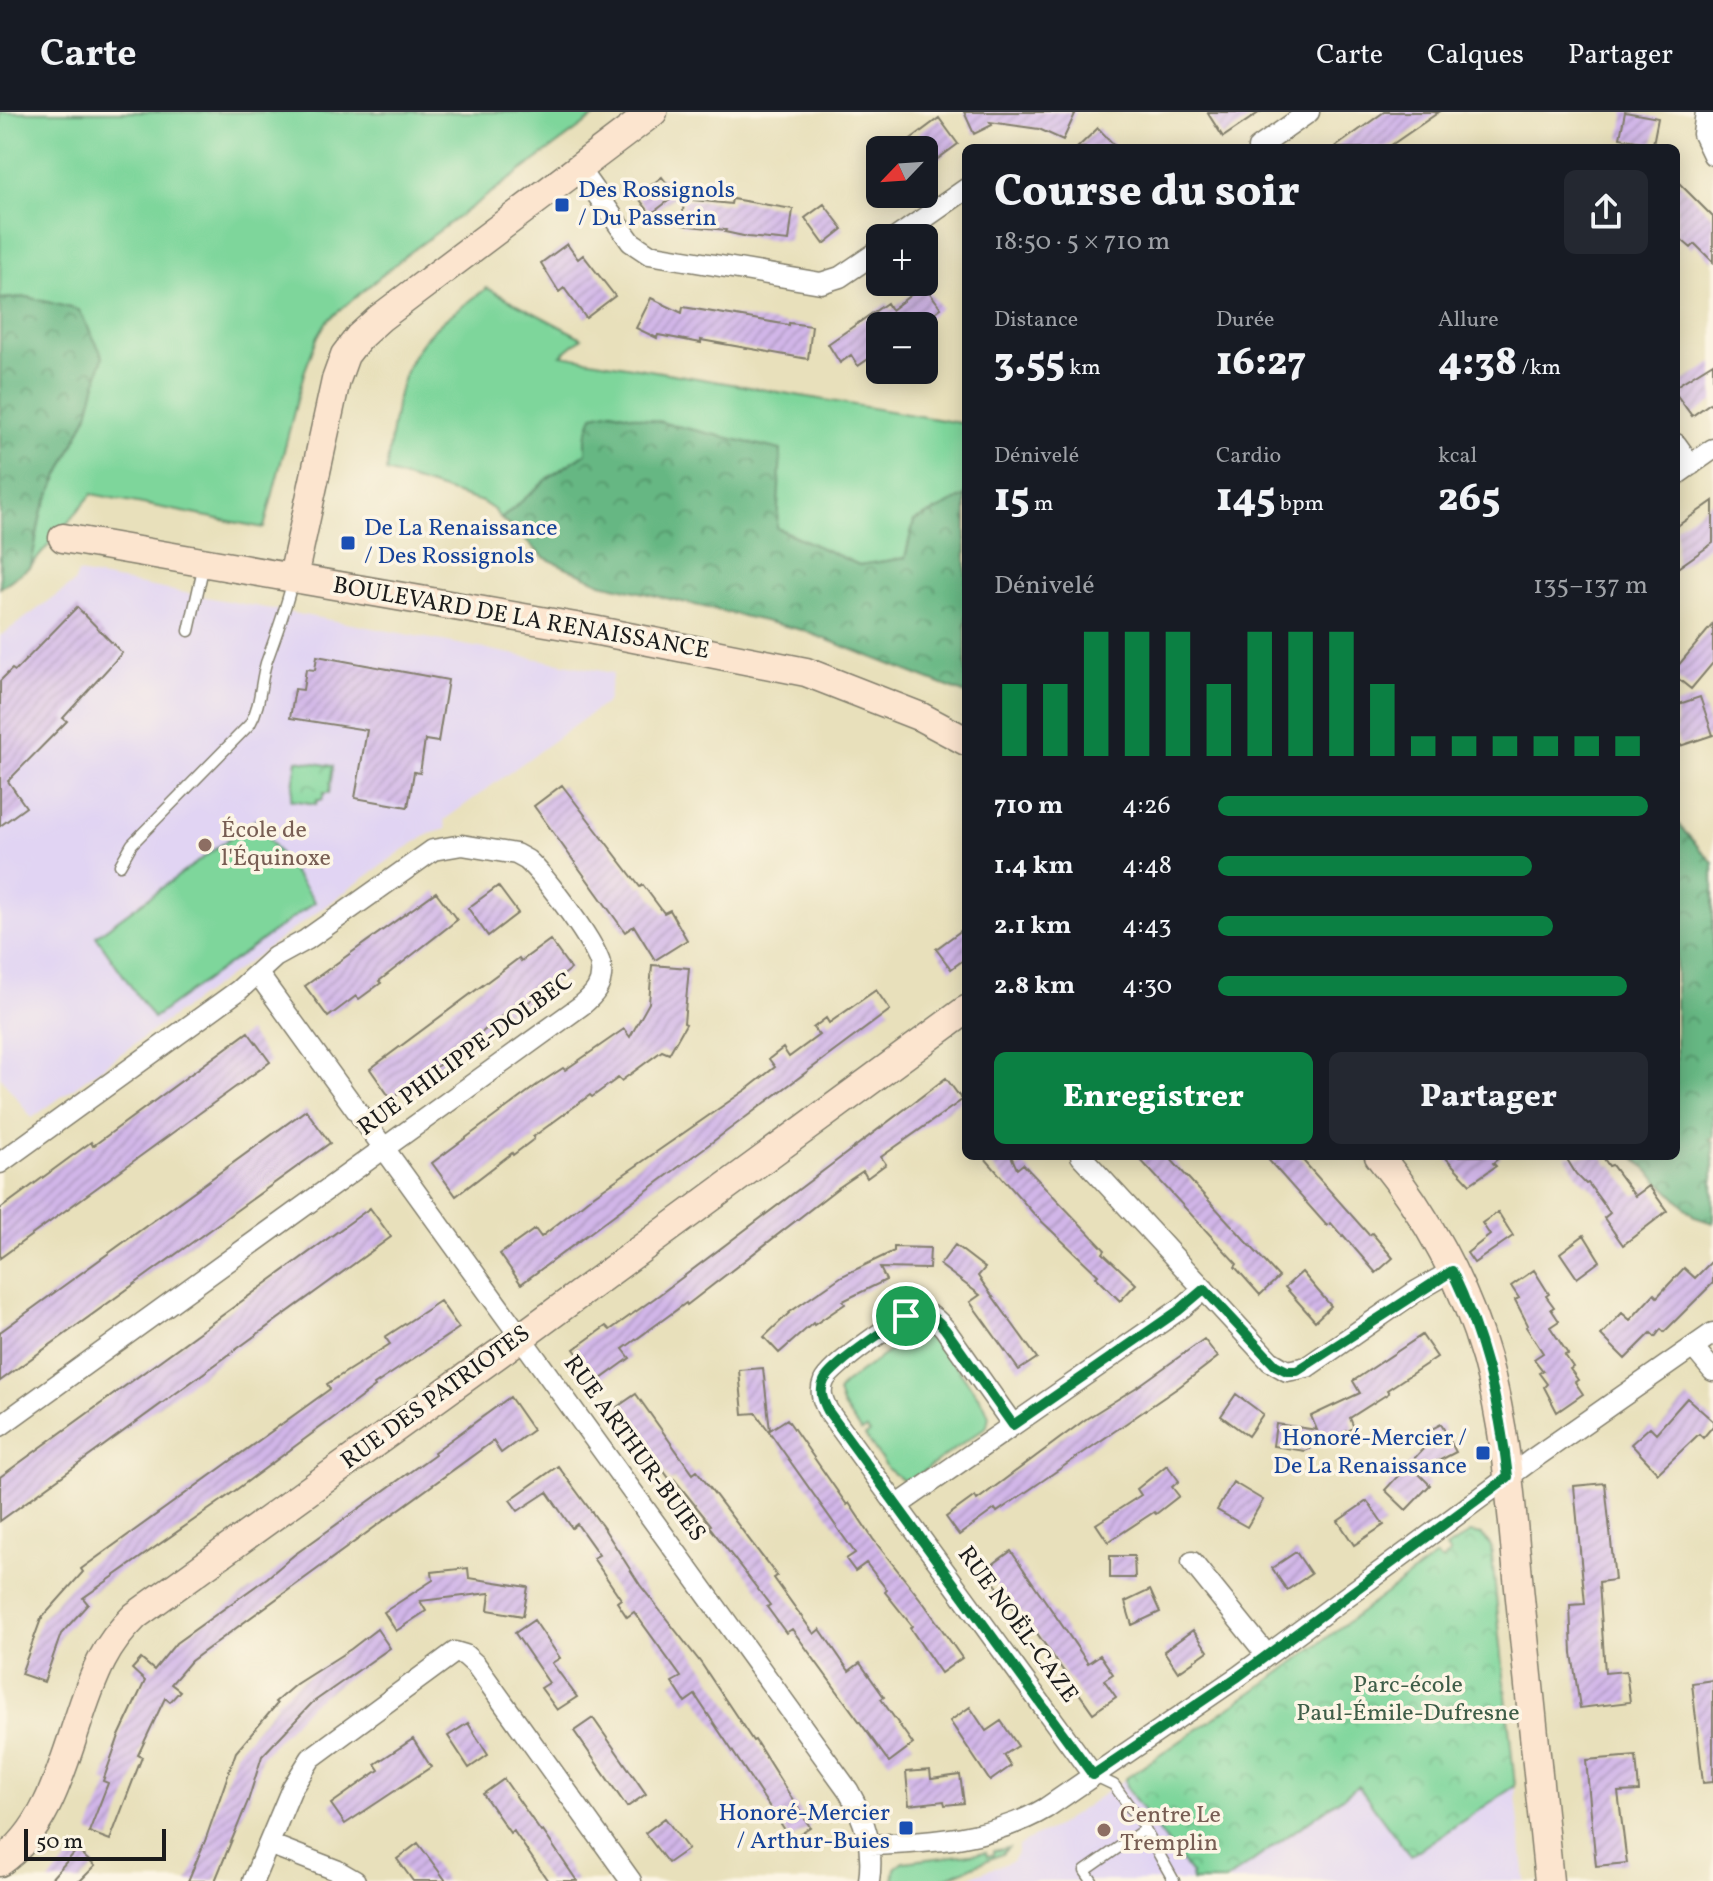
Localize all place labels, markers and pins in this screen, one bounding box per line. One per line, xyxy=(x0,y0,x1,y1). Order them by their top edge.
place label: Des Rossignols / Du Passerin xyxy=(578,174,735,236)
marker: Des Rossignols / Du Passerin xyxy=(553,196,571,214)
place label: De La Renaissance / Des Rossignols xyxy=(364,512,558,574)
marker: De La Renaissance / Des Rossignols xyxy=(339,534,357,552)
place label: École de l'Équinoxe xyxy=(221,814,331,876)
marker: École de l'Équinoxe xyxy=(196,836,214,854)
pin xyxy=(872,1282,940,1350)
place label: Honoré-Mercier / De La Renaissance xyxy=(1273,1422,1467,1484)
marker: Honoré-Mercier / De La Renaissance xyxy=(1474,1444,1492,1462)
place label: Honoré-Mercier / Arthur-Buies xyxy=(718,1797,890,1859)
place label: Centre Le Tremplin xyxy=(1120,1799,1221,1861)
marker: Honoré-Mercier / Arthur-Buies xyxy=(897,1819,915,1837)
marker: Centre Le Tremplin xyxy=(1095,1821,1113,1839)

